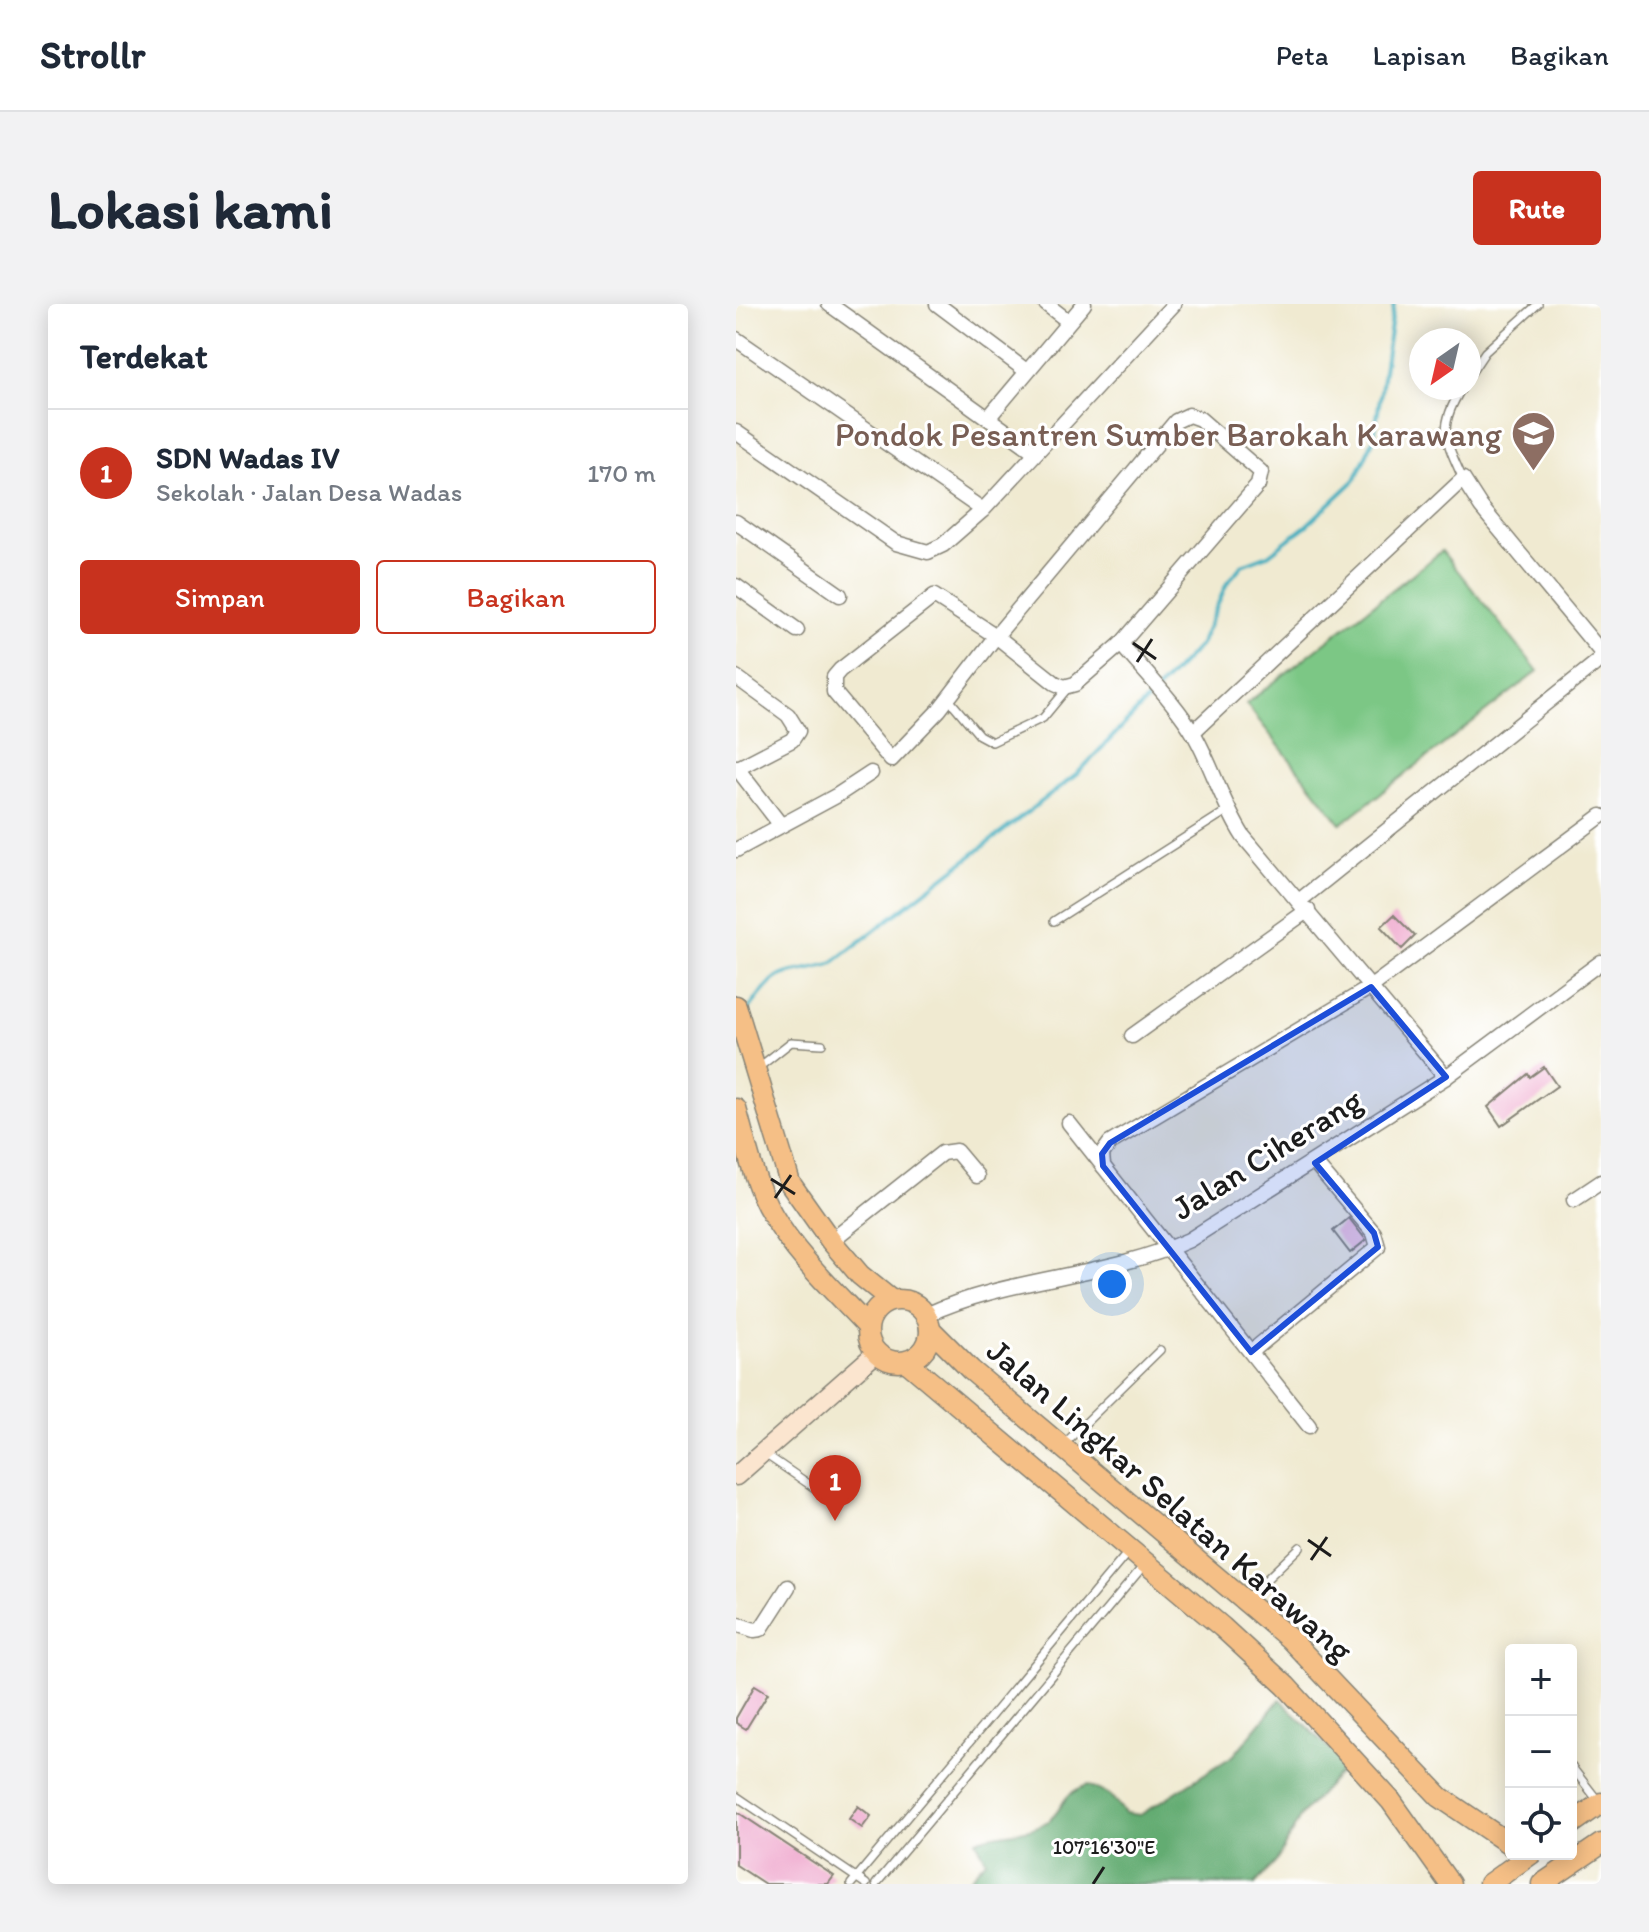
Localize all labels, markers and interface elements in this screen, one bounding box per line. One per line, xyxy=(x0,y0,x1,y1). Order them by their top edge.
text: Strollr xyxy=(40,32,145,78)
text: Peta xyxy=(1276,38,1329,72)
text: Lapisan xyxy=(1373,38,1466,72)
text: Bagikan xyxy=(1510,38,1609,72)
button: Rute xyxy=(1473,171,1601,245)
text: Lokasi kami xyxy=(48,175,333,242)
north arrow xyxy=(1409,328,1481,400)
text: Terdekat xyxy=(80,336,208,377)
school or university icon: Pondok Pesantren Sumber Barokah Karawang xyxy=(1509,410,1557,473)
place label: Pondok Pesantren Sumber Barokah Karawang xyxy=(835,414,1503,455)
text: SDN Wadas IV xyxy=(156,439,339,476)
text: 1 xyxy=(100,457,112,489)
text: 170 m xyxy=(587,457,656,489)
text: Sekolah · Jalan Desa Wadas xyxy=(156,476,462,508)
button: Simpan xyxy=(80,560,360,634)
button: Bagikan xyxy=(376,560,656,634)
street label: Jalan Ciherang xyxy=(1164,1079,1370,1229)
your location xyxy=(1092,1264,1132,1304)
street label: Jalan Lingkar Selatan Karawang xyxy=(979,1330,1362,1671)
pin: 1 xyxy=(809,1455,861,1521)
map controls xyxy=(1505,1644,1577,1860)
button: + xyxy=(1505,1644,1577,1716)
button: − xyxy=(1505,1716,1577,1788)
button: locate xyxy=(1505,1788,1577,1860)
text: 107°16'30"E xyxy=(1053,1835,1155,1859)

